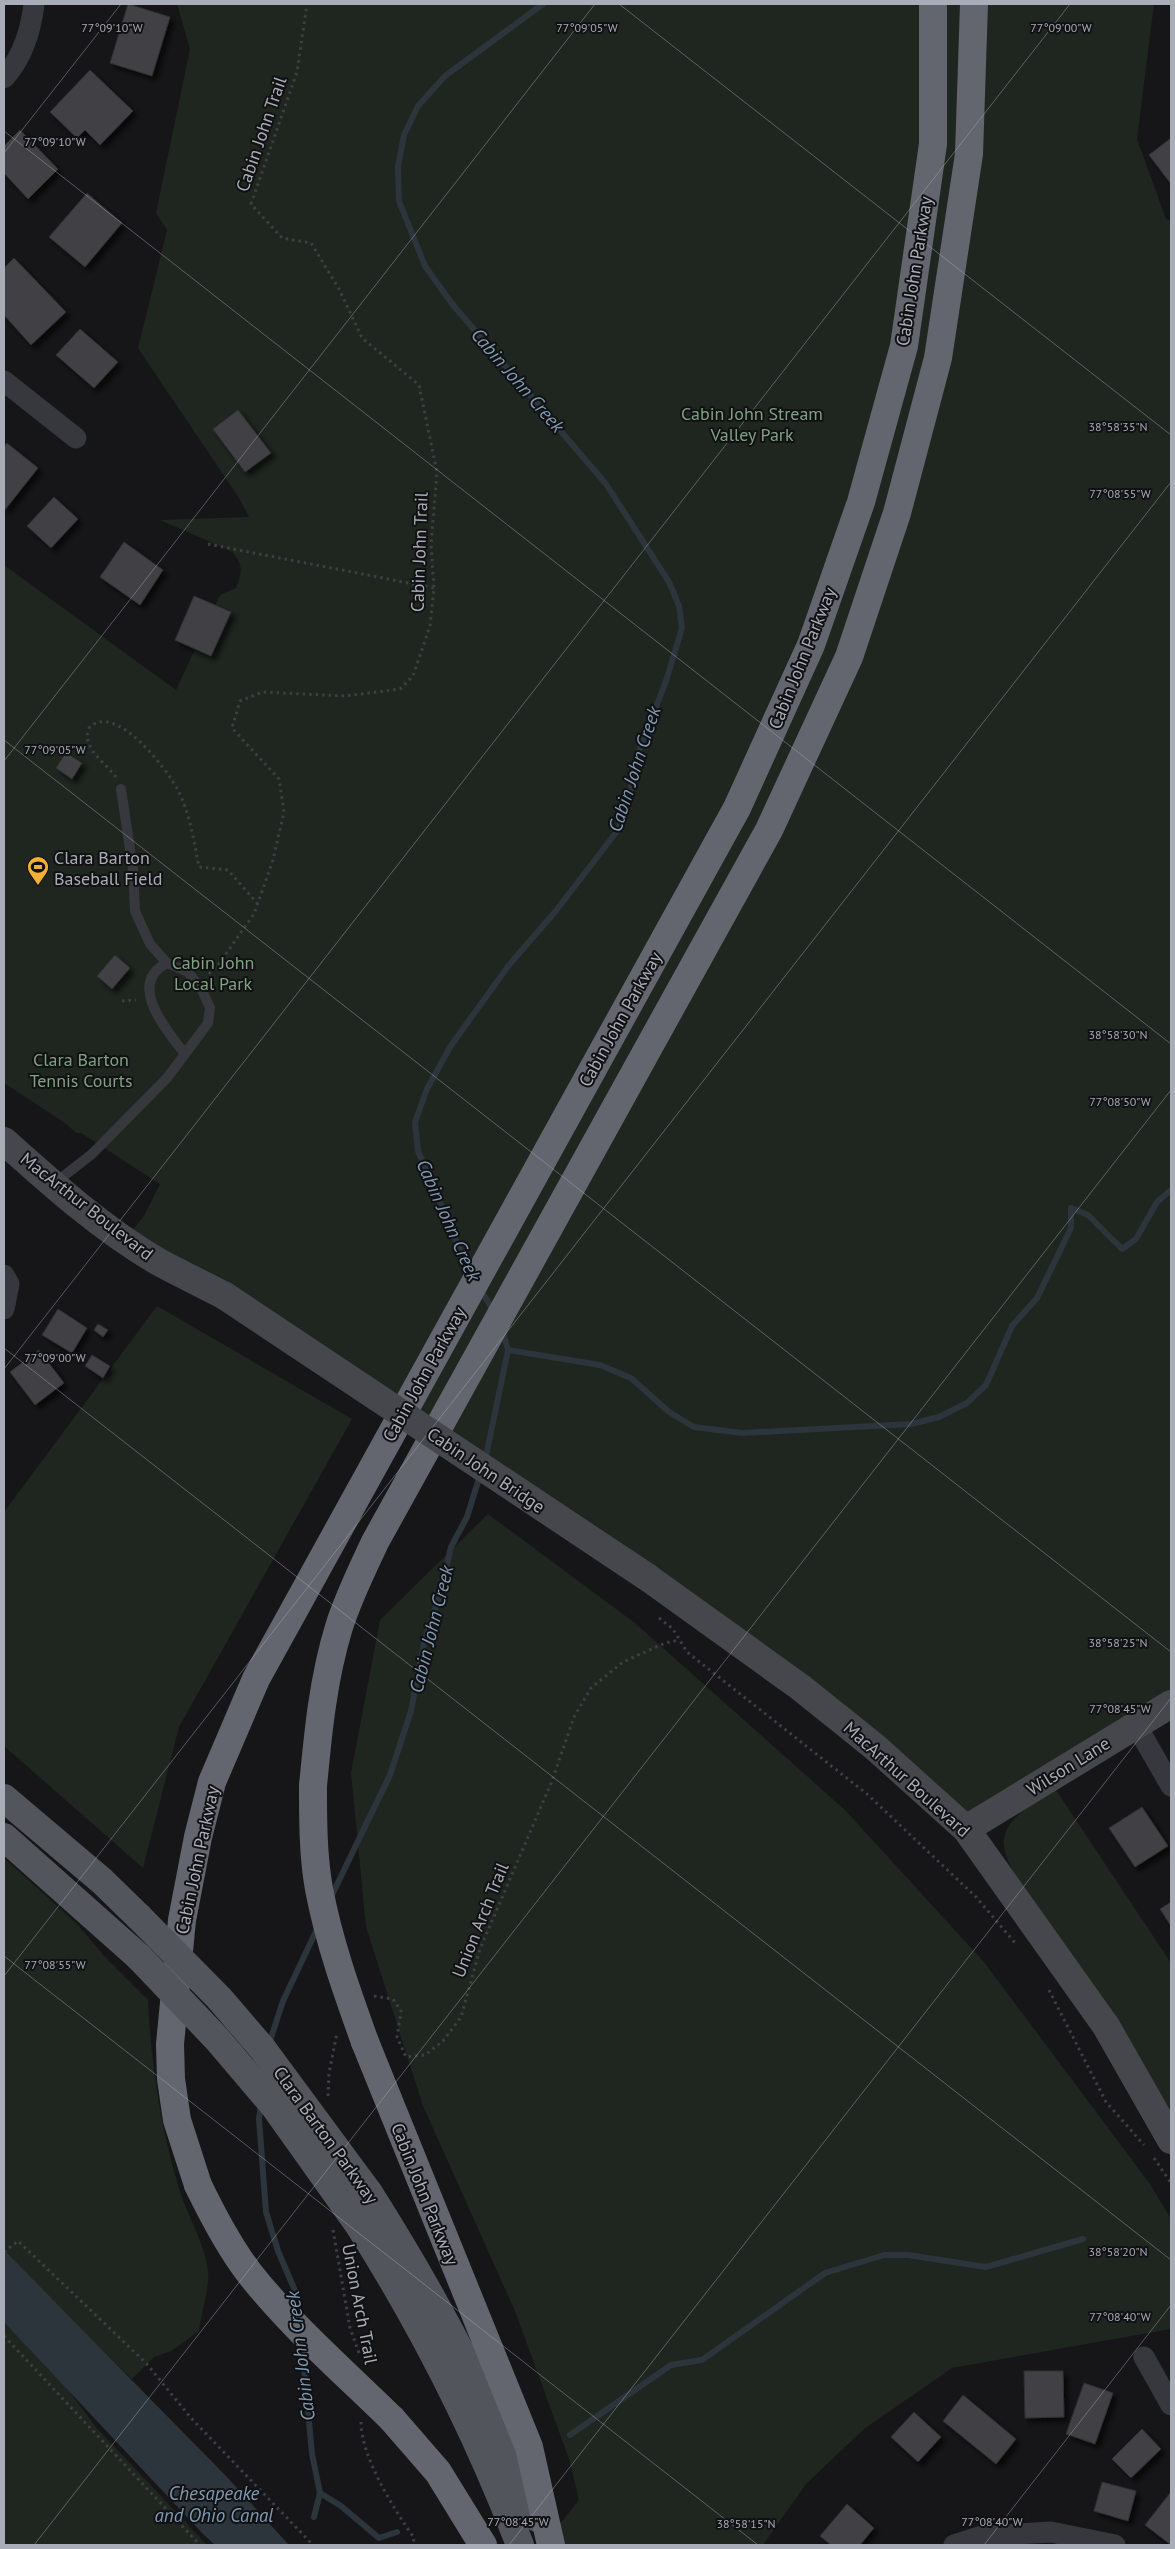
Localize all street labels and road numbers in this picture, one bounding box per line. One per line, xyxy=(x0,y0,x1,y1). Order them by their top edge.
street label: Cabin John Trail xyxy=(231,73,292,195)
street label: Cabin John Parkway xyxy=(891,194,937,347)
street label: Cabin John Trail xyxy=(405,491,433,612)
street label: Cabin John Parkway xyxy=(763,583,841,732)
street label: Cabin John Parkway xyxy=(573,947,667,1091)
street label: MacArthur Boulevard xyxy=(16,1147,158,1265)
street label: Cabin John Parkway xyxy=(377,1302,471,1446)
street label: Cabin John Bridge xyxy=(423,1422,549,1518)
street label: MacArthur Boulevard xyxy=(839,1716,975,1842)
street label: Wilson Lane xyxy=(1022,1731,1114,1801)
street label: Cabin John Parkway xyxy=(170,1783,224,1936)
street label: Union Arch Trail xyxy=(446,1858,514,1981)
street label: Clara Barton Parkway xyxy=(268,2062,384,2209)
street label: Cabin John Parkway xyxy=(386,2120,464,2269)
street label: Union Arch Trail xyxy=(337,2242,383,2367)

